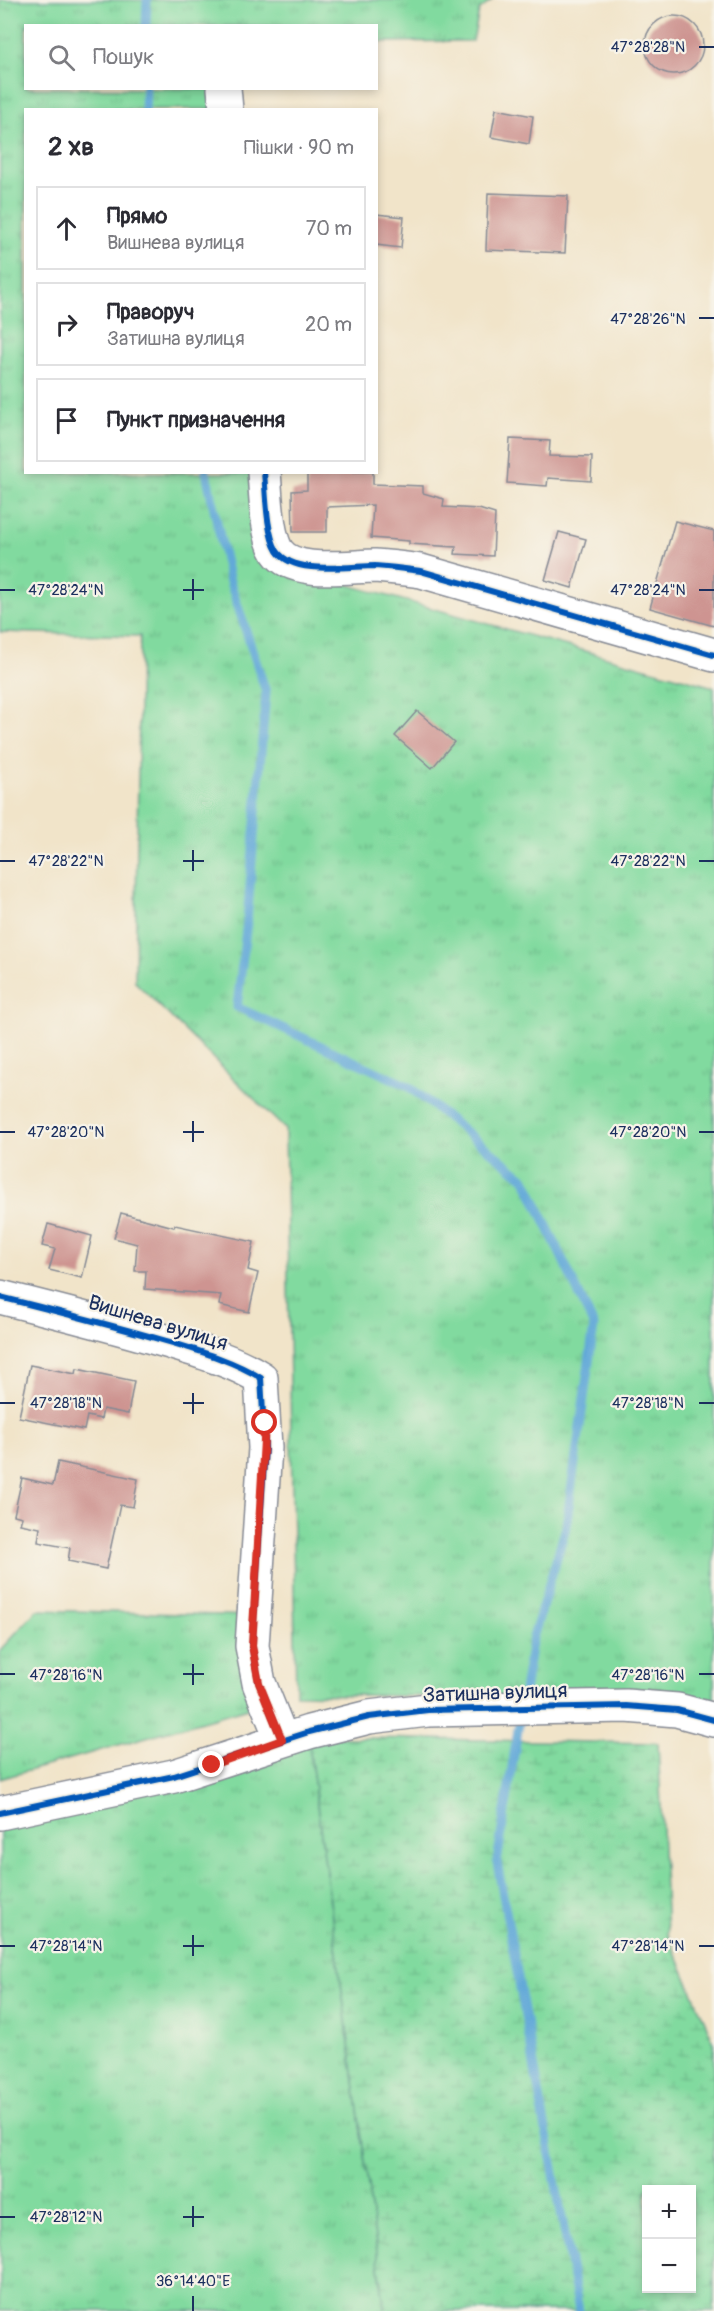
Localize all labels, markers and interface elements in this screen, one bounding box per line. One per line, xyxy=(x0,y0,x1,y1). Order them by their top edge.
search box xyxy=(24,24,378,90)
text: 47°28'28"N xyxy=(611,38,685,57)
icon: search xyxy=(45,41,78,74)
text: Пошук xyxy=(93,43,154,71)
text: 2 хв xyxy=(48,131,94,163)
text: Пішки · 90 m xyxy=(244,135,354,160)
text: Прямо xyxy=(107,202,167,230)
icon: ahead xyxy=(50,212,83,245)
text: 70 m xyxy=(306,216,352,241)
text: Вишнева вулиця xyxy=(107,230,244,255)
text: Праворуч xyxy=(107,298,194,326)
icon: right xyxy=(50,308,83,341)
text: 47°28'26"N xyxy=(610,310,686,329)
text: 20 m xyxy=(305,312,352,337)
text: Затишна вулиця xyxy=(107,326,245,351)
icon: arrive xyxy=(50,404,83,437)
text: Пункт призначення xyxy=(107,406,285,434)
text: 47°28'24"N xyxy=(28,581,104,600)
text: 47°28'24"N xyxy=(610,581,686,600)
text: 47°28'22"N xyxy=(28,852,104,871)
text: 47°28'22"N xyxy=(610,852,686,871)
text: 47°28'20"N xyxy=(28,1123,104,1142)
text: 47°28'20"N xyxy=(610,1123,686,1142)
street label: Вишнева вулиця xyxy=(85,1289,231,1357)
text: 47°28'18"N xyxy=(30,1394,102,1413)
text: 47°28'18"N xyxy=(612,1394,684,1413)
route start xyxy=(251,1409,277,1435)
text: 47°28'16"N xyxy=(30,1666,102,1685)
text: 47°28'16"N xyxy=(612,1666,684,1685)
street label: Затишна вулиця xyxy=(422,1677,568,1709)
route end xyxy=(198,1751,224,1777)
text: 47°28'14"N xyxy=(30,1937,102,1956)
text: 47°28'14"N xyxy=(612,1937,684,1956)
map controls xyxy=(642,2185,696,2293)
button: + xyxy=(642,2185,696,2239)
text: 47°28'12"N xyxy=(30,2208,102,2227)
button: − xyxy=(642,2239,696,2293)
text: 36°14'40"E xyxy=(156,2272,230,2291)

